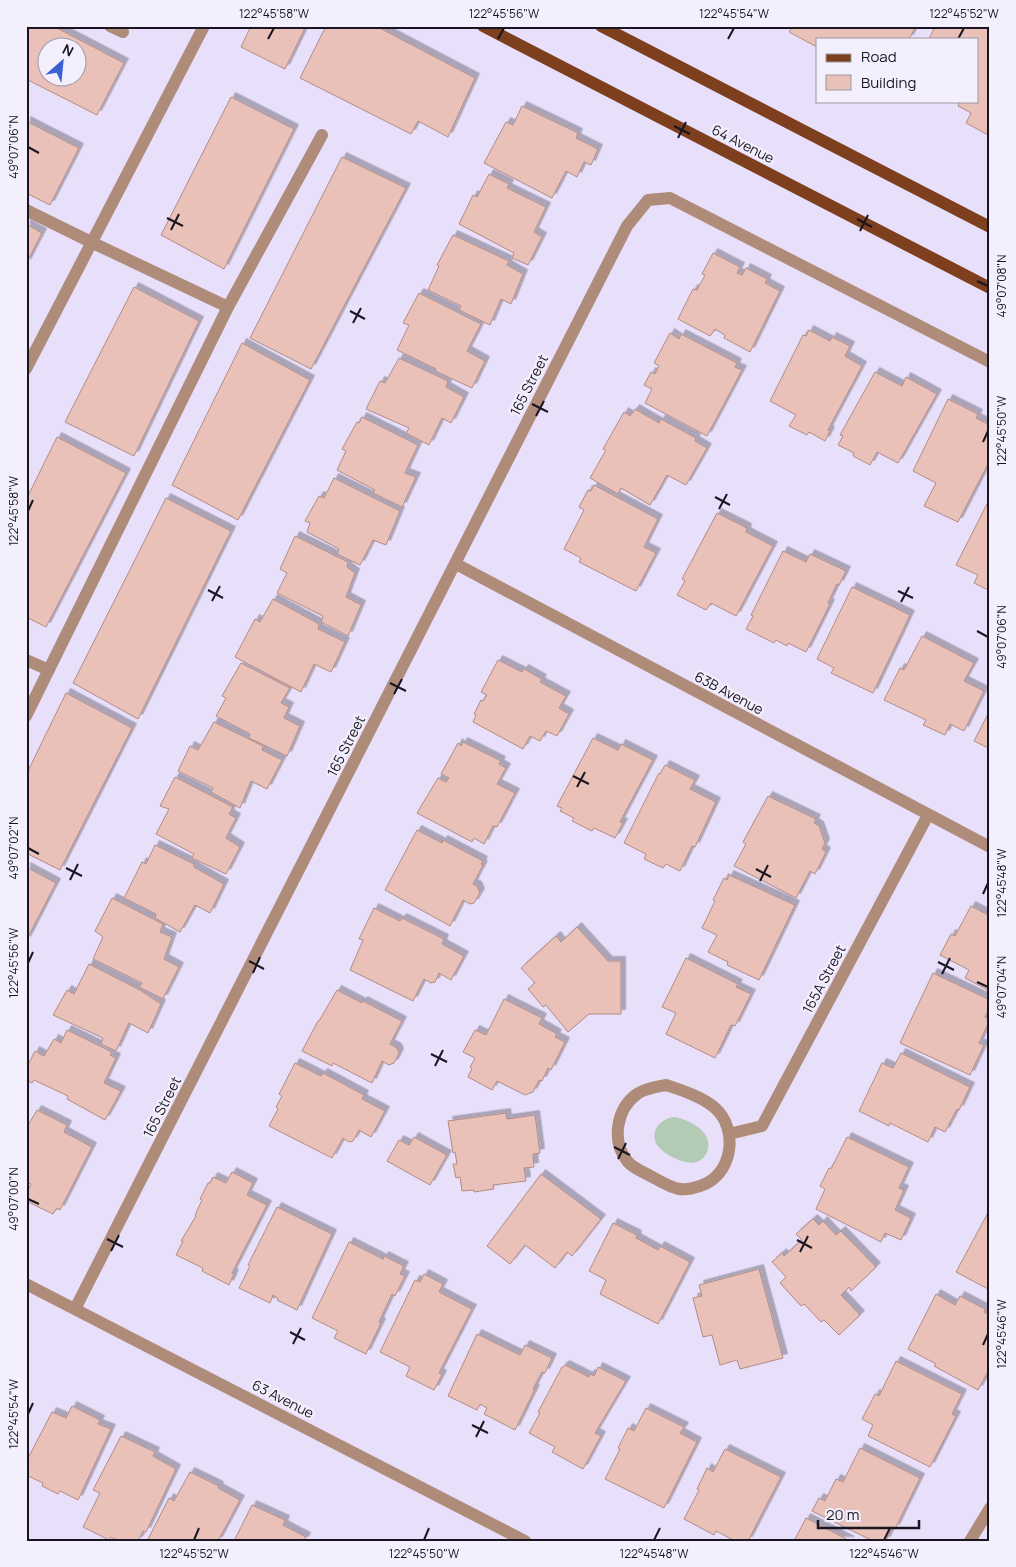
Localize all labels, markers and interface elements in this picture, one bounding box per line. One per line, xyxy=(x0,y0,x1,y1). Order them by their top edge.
text: 122°45'58"W xyxy=(239,5,310,22)
text: 122°45'56"W xyxy=(469,5,540,22)
text: 122°45'54"W xyxy=(699,5,770,22)
text: 122°45'52"W xyxy=(929,5,1000,22)
north arrow xyxy=(38,38,88,88)
legend xyxy=(816,38,978,102)
text: N xyxy=(59,39,77,61)
text: Road xyxy=(861,46,897,67)
text: Building xyxy=(861,72,916,93)
text: 49°07'06"N xyxy=(5,115,22,179)
street label: 64 Avenue xyxy=(709,120,778,167)
text: 49°07'08"N xyxy=(993,255,1010,317)
street label: 165 Street xyxy=(505,351,552,419)
text: 122°45'50"W xyxy=(993,395,1010,466)
text: 122°45'58"W xyxy=(5,475,22,546)
text: 49°07'06"N xyxy=(993,605,1010,669)
street label: 63B Avenue xyxy=(691,666,767,719)
street label: 165 Street xyxy=(322,712,369,780)
text: 49°07'02"N xyxy=(5,817,22,879)
text: 122°45'48"W xyxy=(993,848,1010,917)
text: 122°45'56"W xyxy=(5,927,22,998)
street label: 165A Street xyxy=(798,941,850,1016)
text: 49°07'04"N xyxy=(993,956,1010,1018)
street label: 165 Street xyxy=(138,1073,185,1141)
text: 49°07'00"N xyxy=(5,1167,22,1231)
text: 122°45'46"W xyxy=(993,1299,1010,1369)
street label: 63 Avenue xyxy=(249,1375,317,1422)
text: 122°45'54"W xyxy=(5,1378,22,1449)
scale bar xyxy=(818,1497,920,1529)
text: 20 m xyxy=(826,1504,859,1525)
text: 122°45'52"W xyxy=(159,1545,230,1562)
text: 122°45'50"W xyxy=(389,1545,460,1562)
text: 122°45'48"W xyxy=(620,1545,689,1562)
text: 122°45'46"W xyxy=(849,1545,919,1562)

